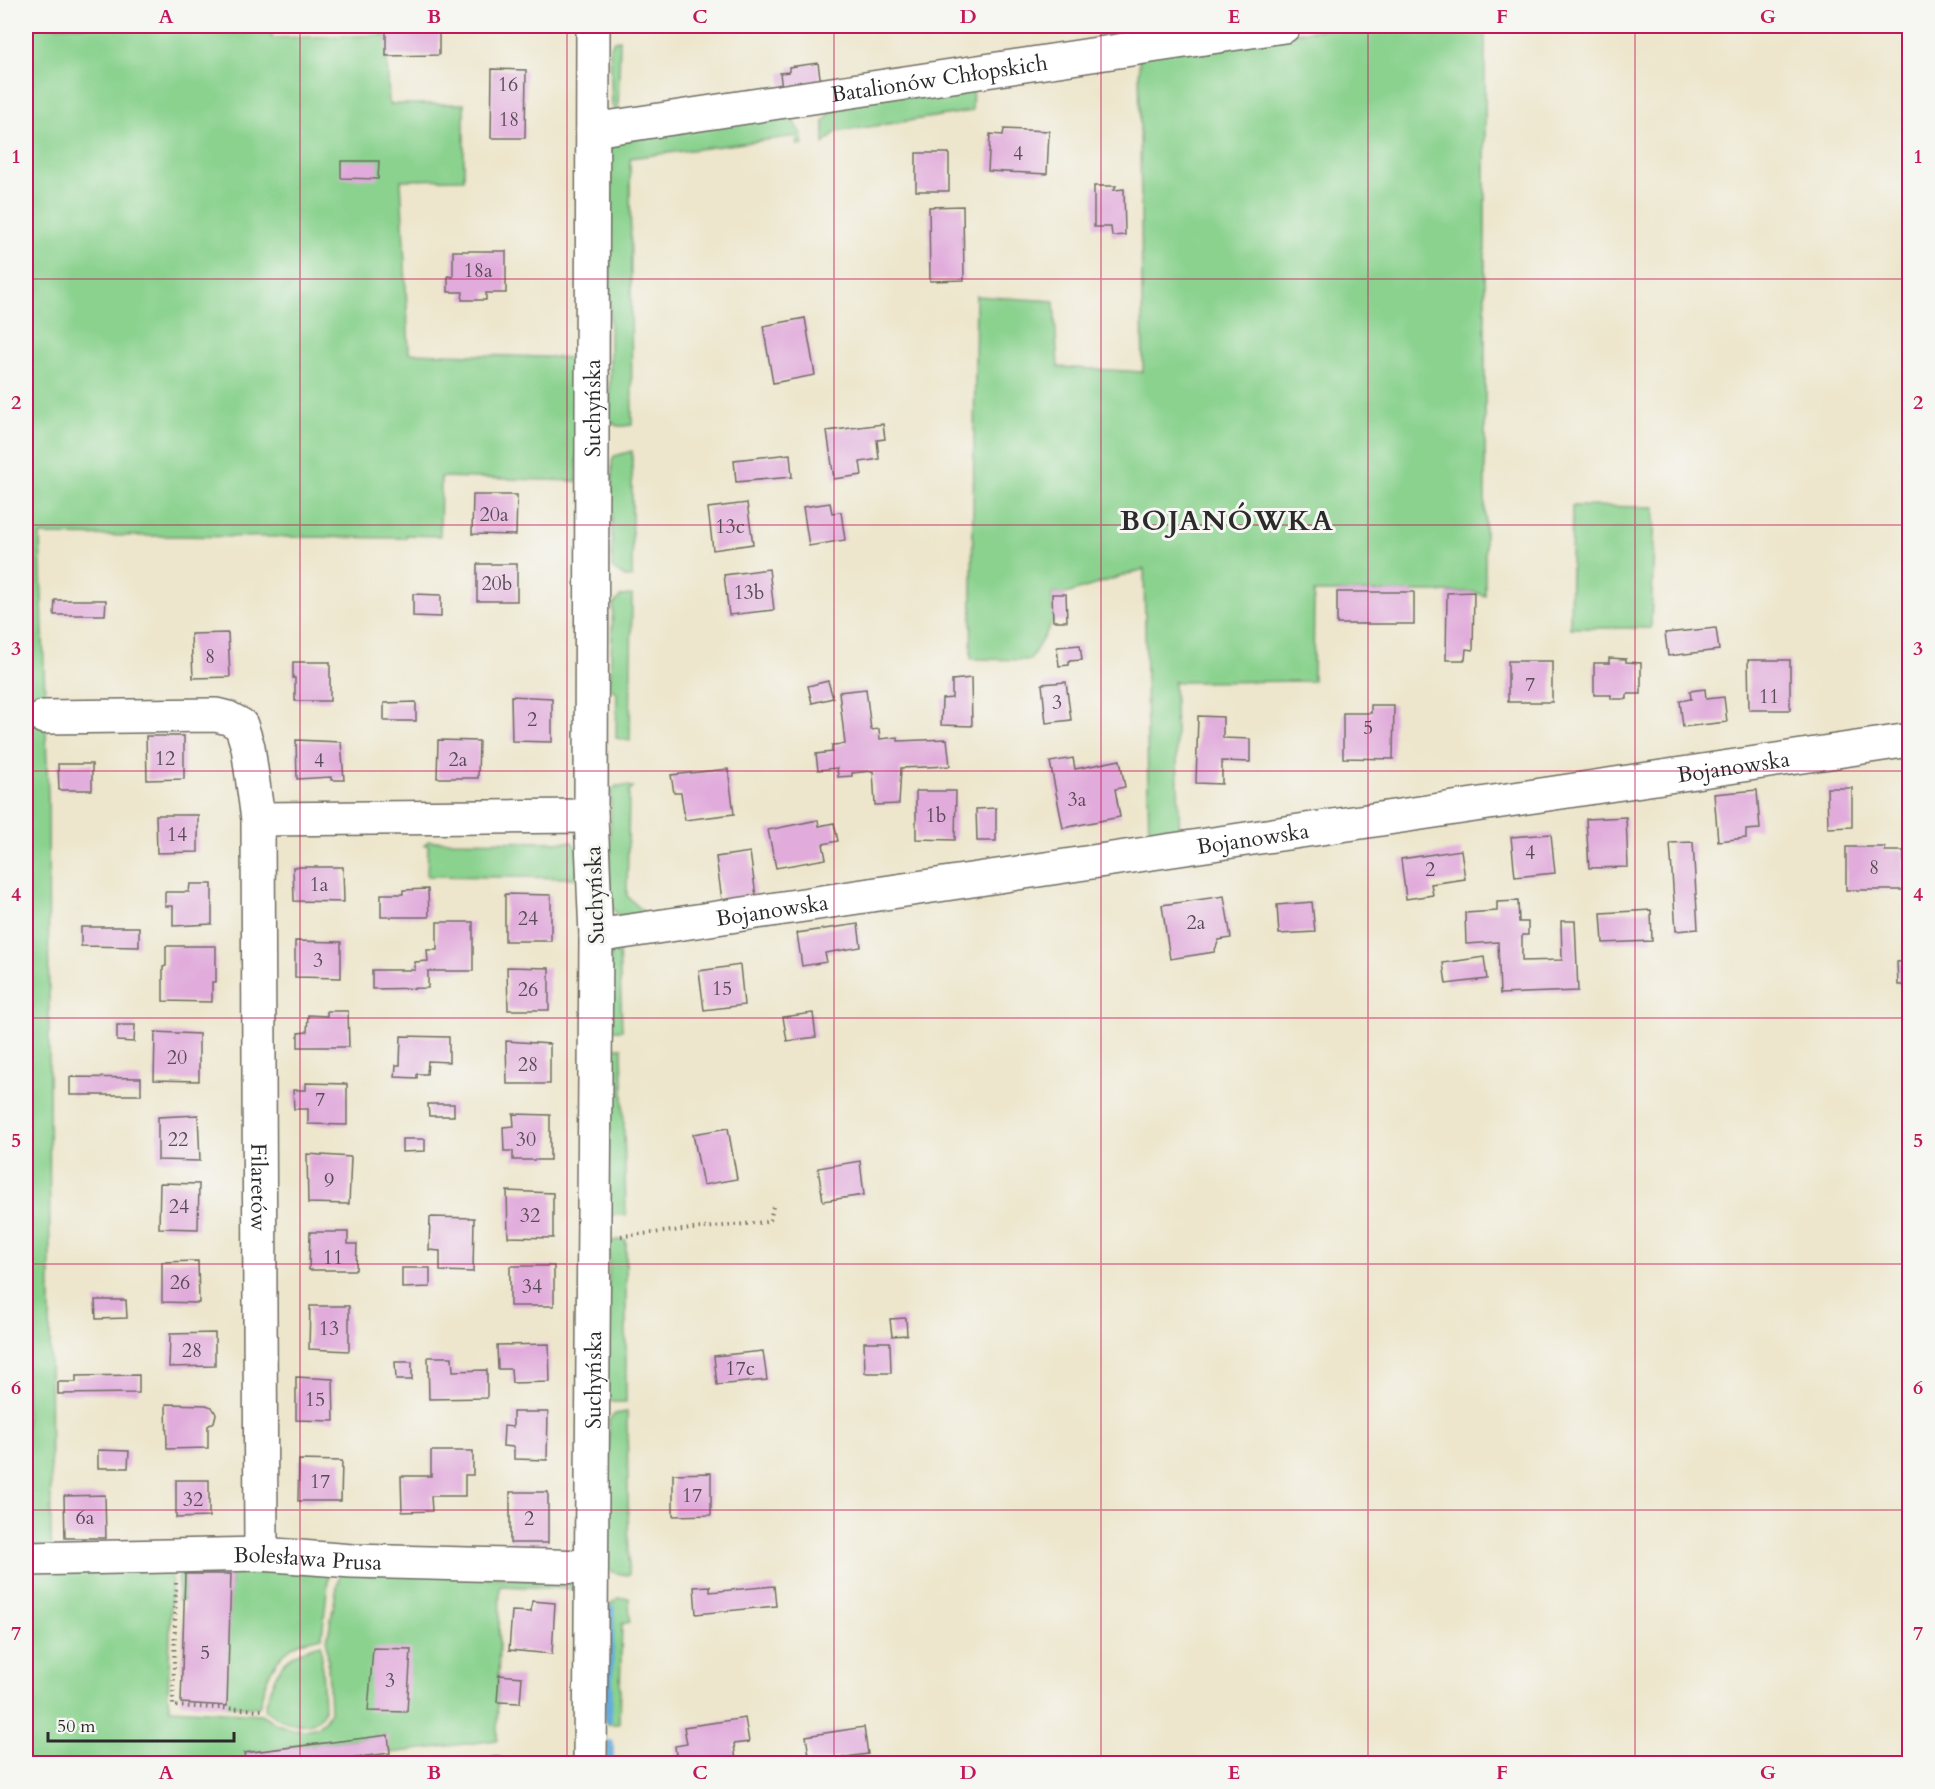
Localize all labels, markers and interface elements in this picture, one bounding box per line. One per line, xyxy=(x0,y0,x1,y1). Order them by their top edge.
text: A xyxy=(158,3,174,30)
text: B xyxy=(427,3,441,30)
text: C xyxy=(692,3,708,30)
text: D xyxy=(959,3,977,30)
text: E xyxy=(1228,3,1240,30)
text: F xyxy=(1496,3,1508,30)
text: G xyxy=(1760,3,1776,30)
street label: Batalionów Chłopskich xyxy=(829,48,1050,110)
house number: 16 xyxy=(498,71,518,98)
house number: 18 xyxy=(499,106,519,133)
house number: 4 xyxy=(1013,140,1023,167)
text: 1 xyxy=(11,143,21,170)
text: 1 xyxy=(1913,143,1923,170)
house number: 18a xyxy=(463,257,493,284)
street label: Suchyńska xyxy=(578,359,608,457)
text: 2 xyxy=(11,389,21,416)
text: 2 xyxy=(1913,389,1923,416)
house number: 20a xyxy=(479,501,509,528)
district label: BOJANÓWKA xyxy=(1120,502,1334,540)
house number: 13c xyxy=(715,513,745,540)
house number: 20b xyxy=(481,570,513,597)
house number: 13b xyxy=(733,579,765,606)
text: 3 xyxy=(11,635,21,662)
text: 3 xyxy=(1913,635,1923,662)
house number: 8 xyxy=(205,643,215,670)
house number: 7 xyxy=(1525,671,1535,698)
house number: 11 xyxy=(1759,683,1779,710)
house number: 3 xyxy=(1052,689,1062,716)
house number: 2 xyxy=(527,706,537,733)
house number: 5 xyxy=(1363,714,1373,741)
street label: Bojanowska xyxy=(1675,744,1792,791)
house number: 12 xyxy=(155,745,175,772)
house number: 2a xyxy=(449,746,468,773)
house number: 4 xyxy=(314,747,324,774)
house number: 3a xyxy=(1068,786,1087,813)
house number: 1b xyxy=(926,802,946,829)
street label: Bojanowska xyxy=(1195,816,1312,862)
house number: 14 xyxy=(167,821,187,848)
house number: 4 xyxy=(1525,839,1535,866)
street label: Suchyńska xyxy=(578,845,612,944)
house number: 8 xyxy=(1869,854,1879,881)
house number: 2 xyxy=(1425,856,1435,883)
house number: 1a xyxy=(310,871,329,898)
text: 4 xyxy=(11,881,21,908)
text: 4 xyxy=(1913,881,1923,908)
street label: Bojanowska xyxy=(714,887,831,934)
house number: 24 xyxy=(518,905,538,932)
house number: 2a xyxy=(1187,909,1206,936)
house number: 3 xyxy=(313,947,323,974)
house number: 15 xyxy=(712,975,732,1002)
house number: 26 xyxy=(518,976,538,1003)
house number: 20 xyxy=(167,1044,187,1071)
house number: 28 xyxy=(518,1051,538,1078)
house number: 7 xyxy=(315,1086,325,1113)
house number: 22 xyxy=(168,1126,188,1153)
house number: 30 xyxy=(516,1126,536,1153)
text: 5 xyxy=(11,1127,21,1154)
text: 5 xyxy=(1913,1127,1923,1154)
street label: Filaretów xyxy=(243,1143,274,1232)
house number: 9 xyxy=(324,1167,334,1194)
house number: 24 xyxy=(169,1193,189,1220)
house number: 32 xyxy=(520,1202,540,1229)
house number: 11 xyxy=(323,1244,343,1271)
house number: 26 xyxy=(170,1269,190,1296)
house number: 34 xyxy=(522,1273,542,1300)
house number: 13 xyxy=(319,1315,339,1342)
street label: Suchyńska xyxy=(578,1330,609,1429)
house number: 28 xyxy=(182,1337,202,1364)
house number: 17c xyxy=(725,1355,755,1382)
text: 6 xyxy=(11,1374,21,1401)
text: 6 xyxy=(1913,1374,1923,1401)
house number: 15 xyxy=(305,1386,325,1413)
house number: 17 xyxy=(310,1468,330,1495)
house number: 17 xyxy=(682,1482,702,1509)
house number: 32 xyxy=(183,1486,203,1513)
house number: 6a xyxy=(76,1504,95,1531)
house number: 2 xyxy=(524,1505,534,1532)
street label: Bolesława Prusa xyxy=(233,1540,383,1578)
text: 7 xyxy=(11,1620,21,1647)
text: 7 xyxy=(1913,1620,1923,1647)
house number: 5 xyxy=(200,1639,210,1666)
house number: 3 xyxy=(385,1667,395,1694)
scale bar xyxy=(48,1705,234,1743)
text: 50 m xyxy=(57,1714,96,1739)
text: A xyxy=(158,1759,174,1786)
text: B xyxy=(427,1759,441,1786)
text: C xyxy=(692,1759,708,1786)
text: D xyxy=(959,1759,977,1786)
text: E xyxy=(1228,1759,1240,1786)
text: F xyxy=(1496,1759,1508,1786)
text: G xyxy=(1760,1759,1776,1786)

